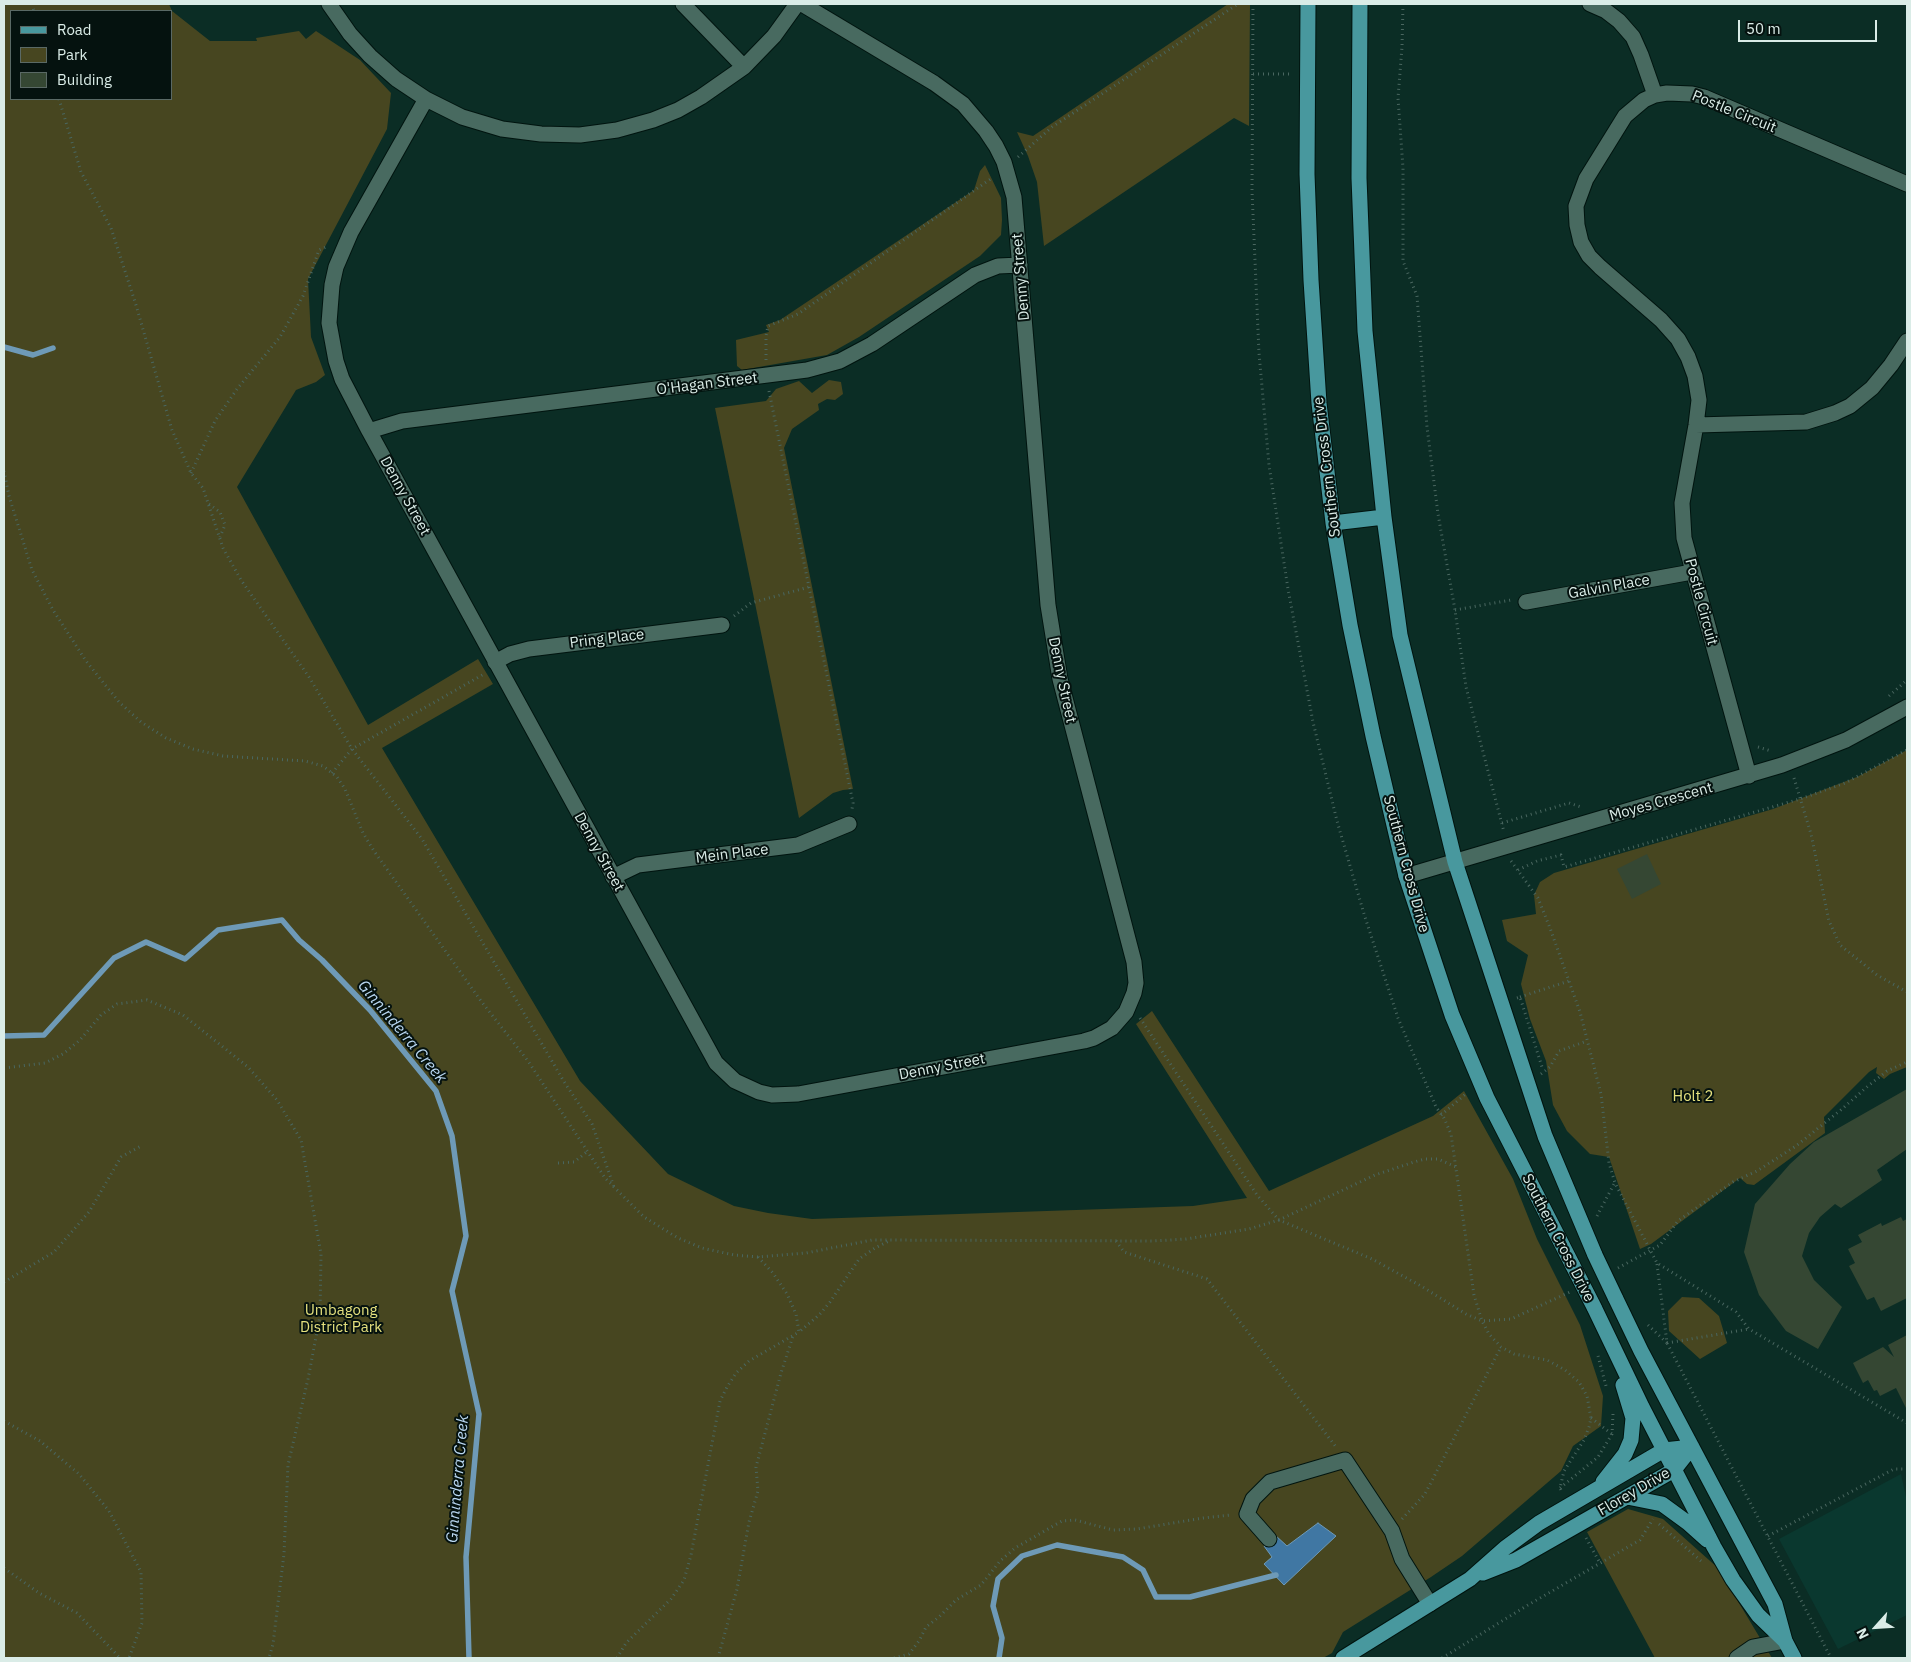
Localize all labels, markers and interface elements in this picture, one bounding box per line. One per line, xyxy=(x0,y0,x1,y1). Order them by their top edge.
legend xyxy=(10,10,172,100)
scale bar xyxy=(1741,10,1880,42)
text: 50 m xyxy=(1746,19,1781,38)
text: Road xyxy=(57,20,92,39)
text: Park xyxy=(57,45,87,64)
text: Building xyxy=(57,70,112,89)
street label: Postle Circuit xyxy=(1689,87,1779,137)
street label: Denny Street xyxy=(1008,233,1034,321)
street label: O'Hagan Street xyxy=(655,369,759,399)
street label: Southern Cross Drive xyxy=(1309,396,1345,538)
street label: Denny Street xyxy=(376,453,434,539)
street label: Postle Circuit xyxy=(1681,557,1721,647)
street label: Galvin Place xyxy=(1567,571,1651,603)
street label: Pring Place xyxy=(569,625,645,653)
street label: Denny Street xyxy=(1044,635,1080,725)
street label: Moyes Crescent xyxy=(1607,779,1715,825)
street label: Southern Cross Drive xyxy=(1379,793,1433,935)
street label: Denny Street xyxy=(570,809,628,895)
street label: Mein Place xyxy=(695,841,769,867)
water label: Ginninderra Creek xyxy=(353,977,451,1087)
street label: Denny Street xyxy=(897,1050,987,1084)
park label: Holt 2 xyxy=(1673,1088,1713,1106)
street label: Southern Cross Drive xyxy=(1518,1171,1598,1305)
park label: Umbagong District Park xyxy=(300,1302,382,1337)
water label: Ginninderra Creek xyxy=(443,1414,473,1544)
street label: Florey Drive xyxy=(1595,1464,1673,1520)
north arrow xyxy=(1851,1602,1901,1652)
text: N xyxy=(1852,1625,1873,1642)

